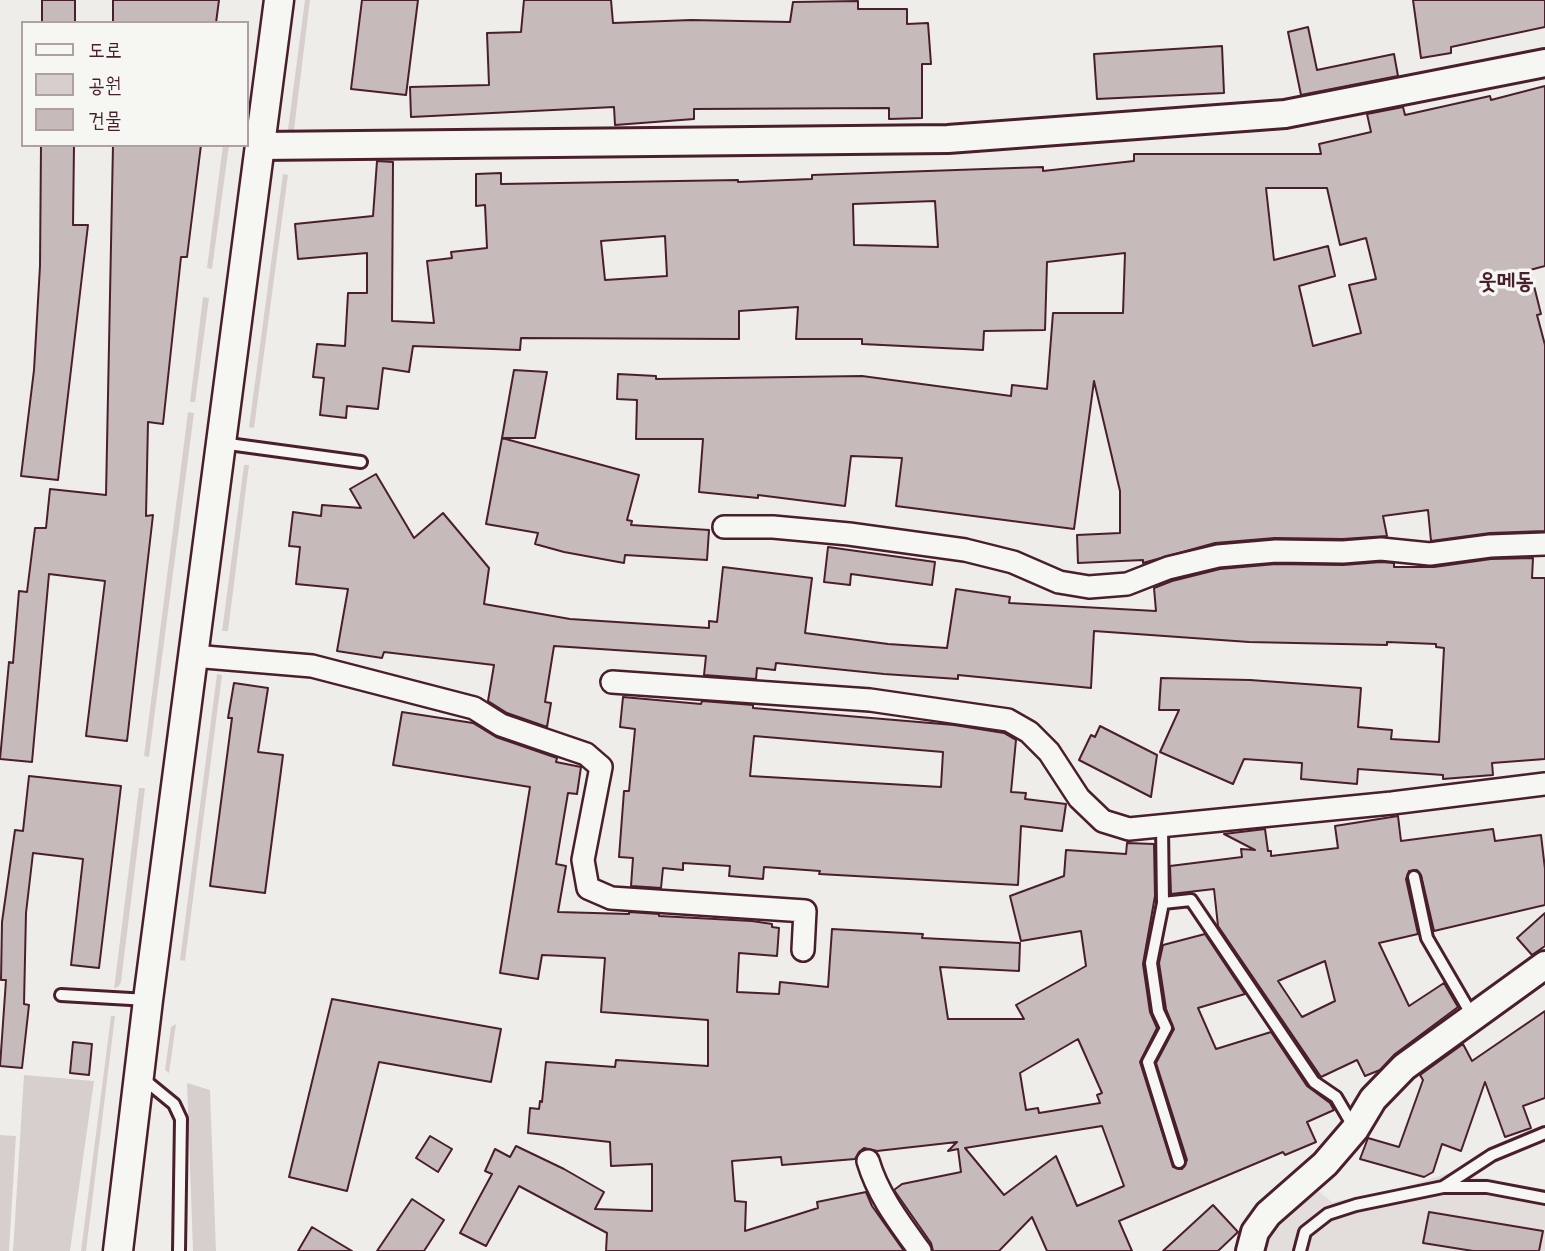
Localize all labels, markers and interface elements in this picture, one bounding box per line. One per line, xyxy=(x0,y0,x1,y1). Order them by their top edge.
legend xyxy=(21,21,248,147)
text: 도로 xyxy=(88,31,122,69)
text: 공원 xyxy=(88,66,122,104)
text: 건물 xyxy=(88,101,122,139)
district label: 웃메동 xyxy=(1478,268,1534,296)

